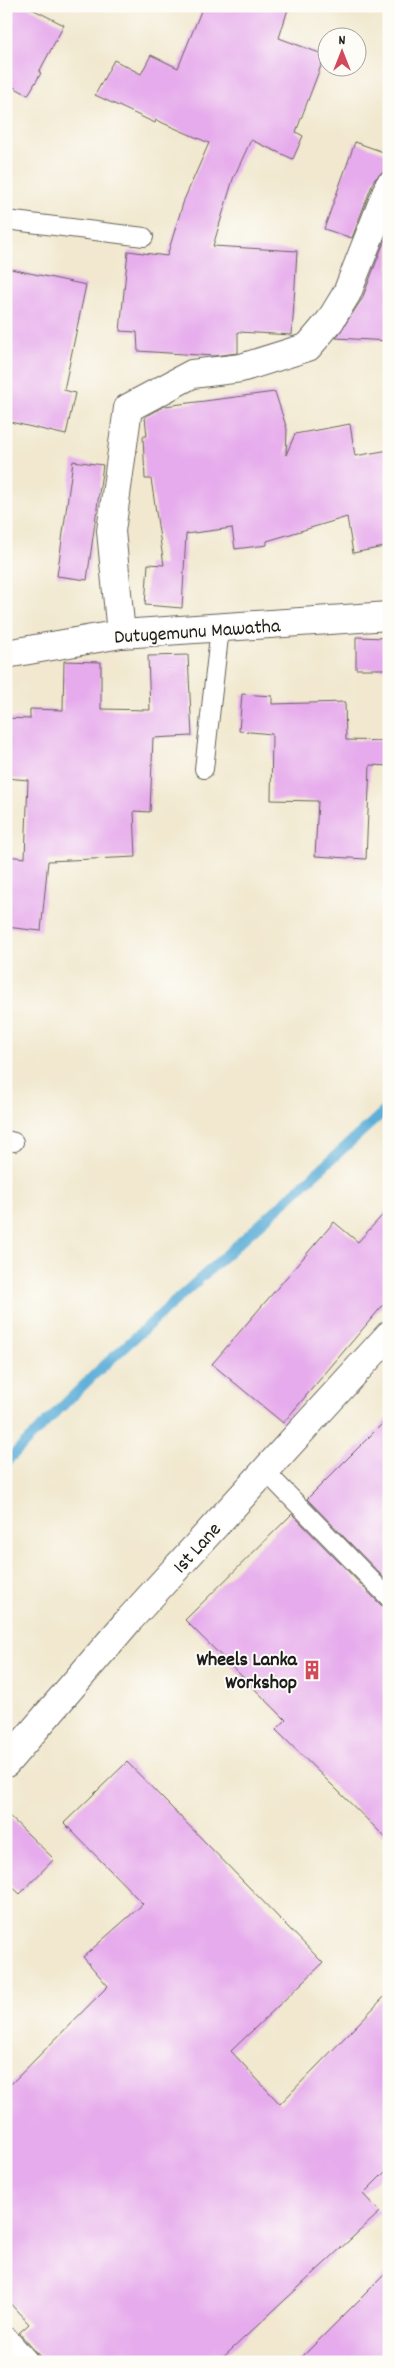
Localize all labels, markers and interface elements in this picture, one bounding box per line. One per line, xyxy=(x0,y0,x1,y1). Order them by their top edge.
north arrow xyxy=(318,28,368,78)
text: N xyxy=(339,31,346,51)
street label: Dutugemunu Mawatha xyxy=(113,613,282,653)
street label: 1st Lane xyxy=(168,1517,229,1581)
place label: Wheels Lanka Workshop xyxy=(197,1647,298,1698)
building icon: Wheels Lanka Workshop xyxy=(301,1659,323,1681)

